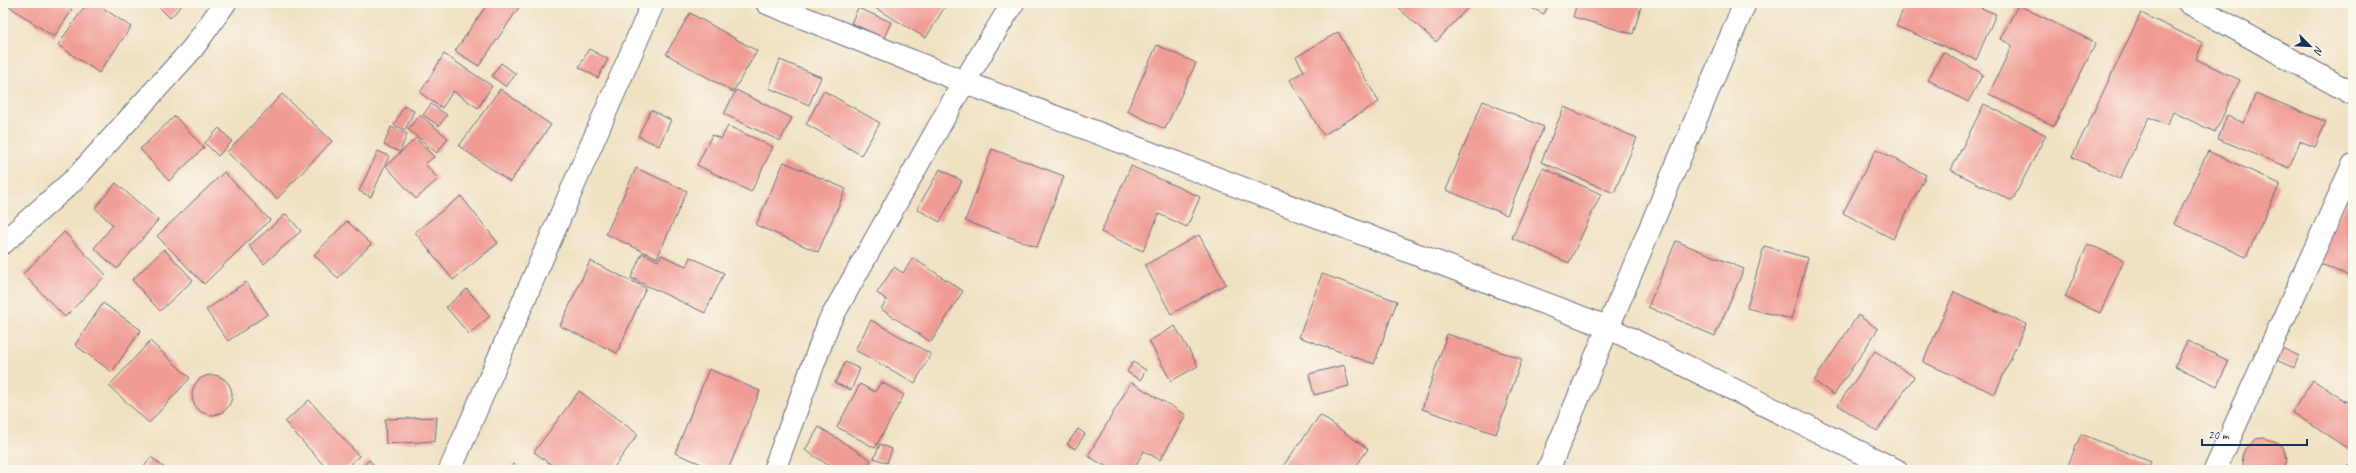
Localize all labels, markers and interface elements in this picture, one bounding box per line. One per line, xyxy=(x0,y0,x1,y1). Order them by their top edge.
north arrow xyxy=(2290,26,2330,66)
text: N xyxy=(2310,44,2327,58)
scale bar xyxy=(2202,421,2307,447)
text: 20 m xyxy=(2208,427,2230,443)

